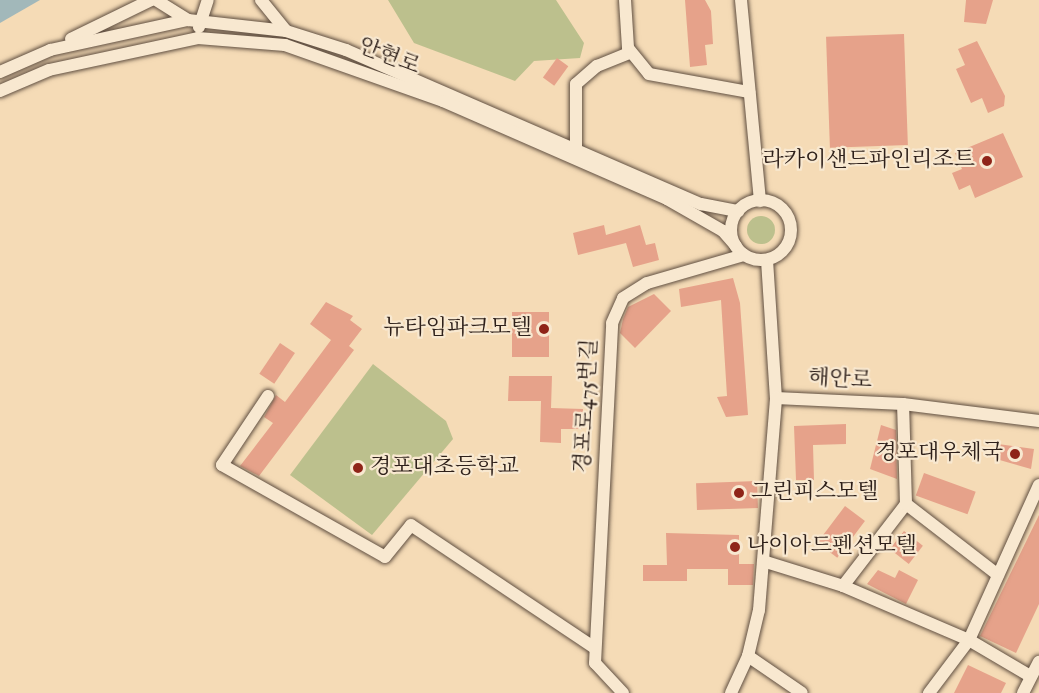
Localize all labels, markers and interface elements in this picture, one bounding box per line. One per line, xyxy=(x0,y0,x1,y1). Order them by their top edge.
street label: 안현로 xyxy=(355,33,423,81)
place label: 라카이샌드파인리조트 xyxy=(762,148,975,174)
marker: 라카이샌드파인리조트 xyxy=(980,154,994,168)
place label: 뉴타임파크모텔 xyxy=(383,316,532,342)
marker: 뉴타임파크모텔 xyxy=(537,322,551,336)
street label: 경포로475번길 xyxy=(570,338,604,474)
street label: 해안로 xyxy=(807,365,873,395)
place label: 경포대우체국 xyxy=(875,441,1003,467)
marker: 경포대우체국 xyxy=(1008,447,1022,461)
place label: 경포대초등학교 xyxy=(370,455,519,481)
marker: 경포대초등학교 xyxy=(351,461,365,475)
place label: 그린피스모텔 xyxy=(751,480,879,506)
marker: 그린피스모텔 xyxy=(732,486,746,500)
place label: 나이아드펜션모텔 xyxy=(747,534,917,560)
marker: 나이아드펜션모텔 xyxy=(728,540,742,554)

